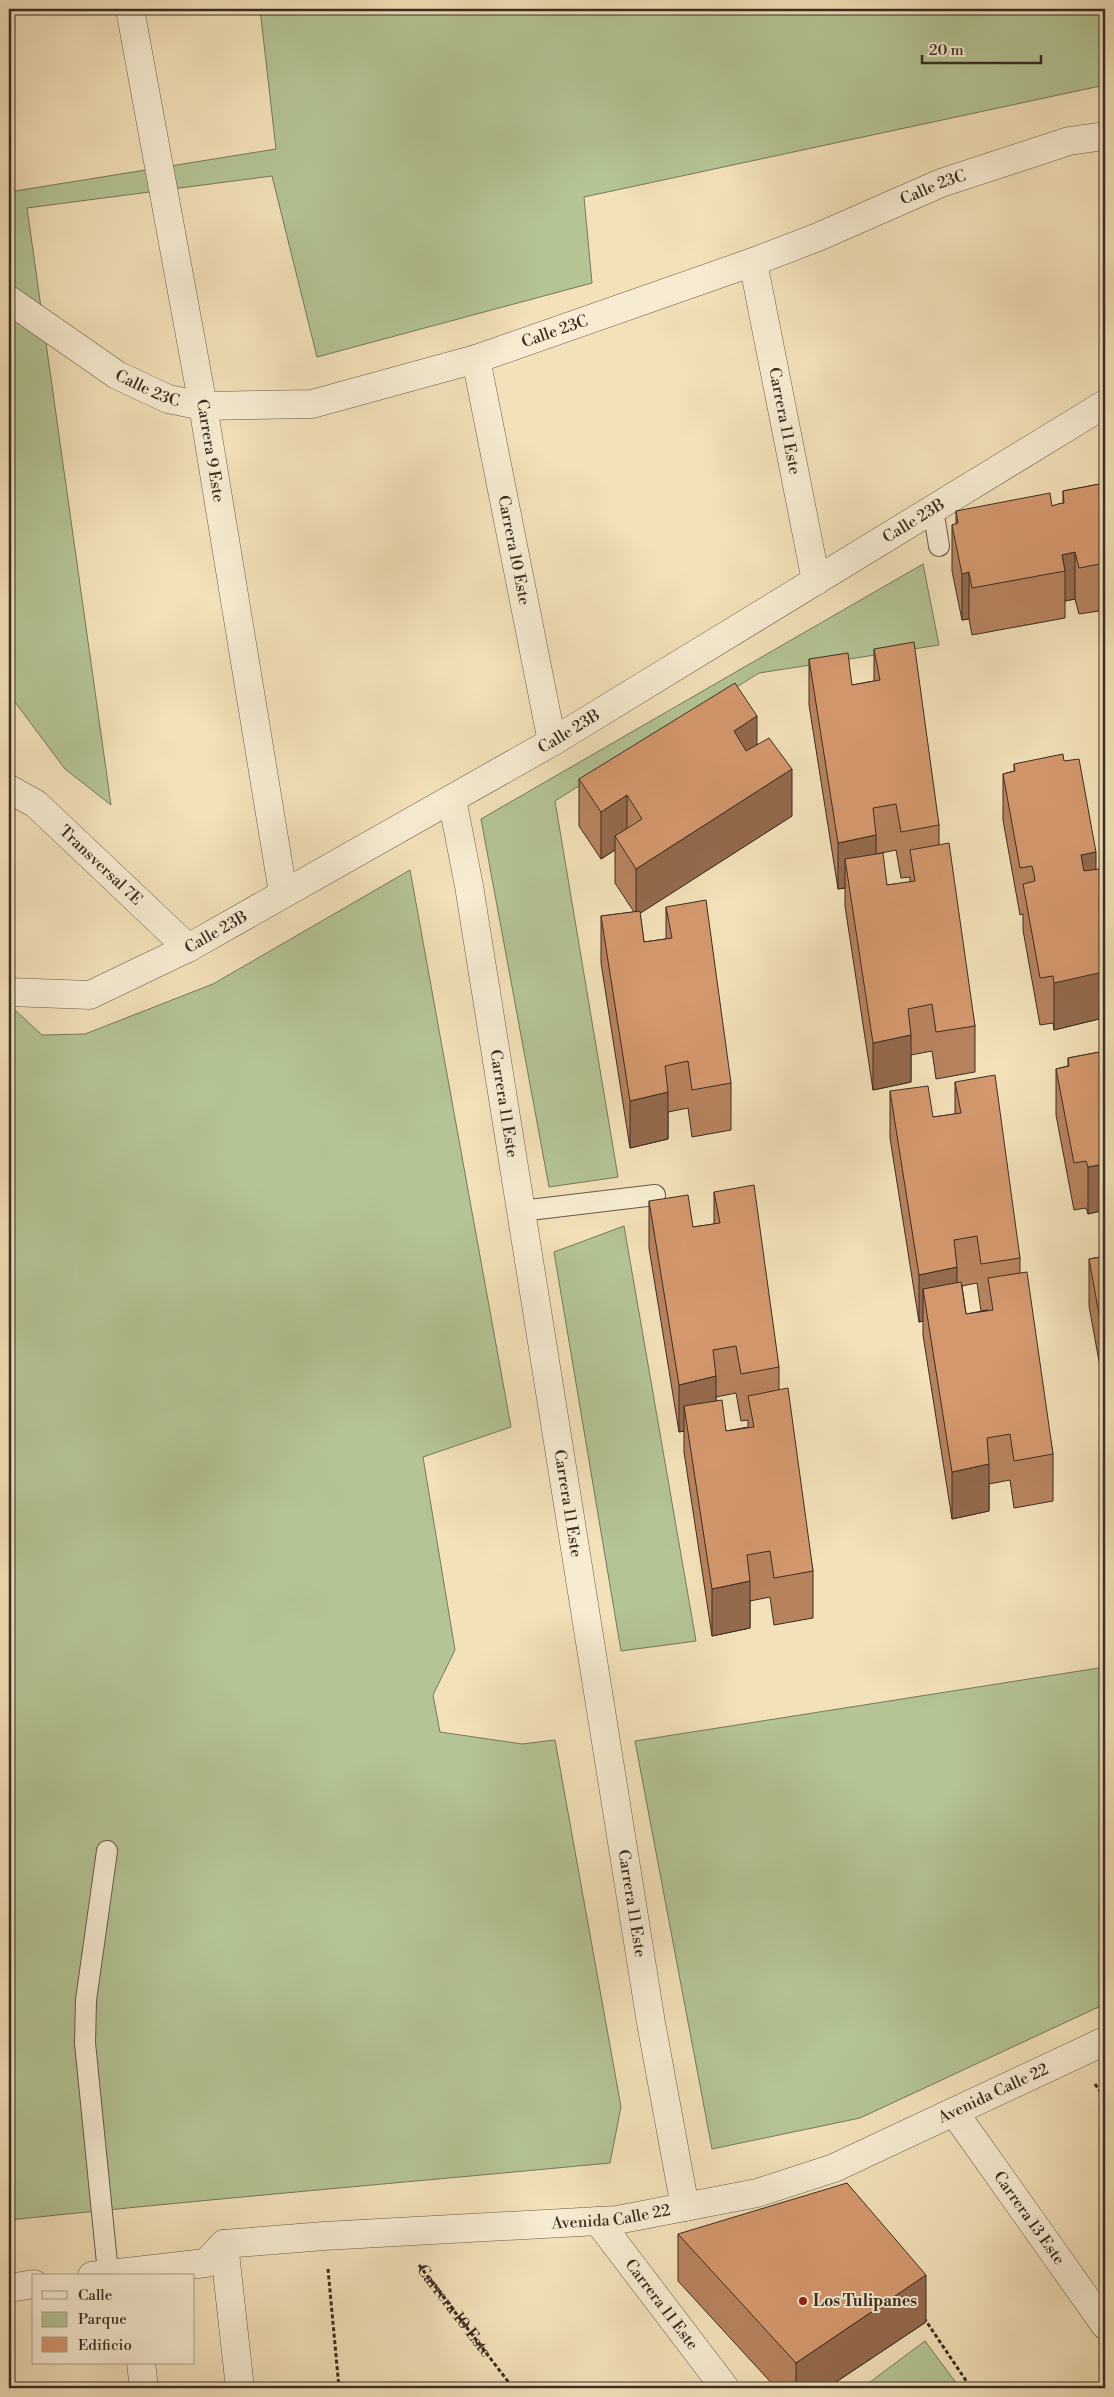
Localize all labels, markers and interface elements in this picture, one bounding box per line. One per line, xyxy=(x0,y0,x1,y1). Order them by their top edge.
scale bar xyxy=(922,32,1040,64)
text: 20 m xyxy=(929,41,964,60)
street label: Calle 23C xyxy=(897,166,968,210)
street label: Calle 23C xyxy=(519,311,591,352)
street label: Calle 23C xyxy=(112,366,181,411)
street label: Carrera 11 Este xyxy=(764,366,805,476)
street label: Carrera 9 Este xyxy=(192,397,229,504)
street label: Carrera 10 Este xyxy=(493,494,535,607)
street label: Calle 23B xyxy=(879,494,949,547)
street label: Calle 23B xyxy=(534,705,604,758)
street label: Transversal 7E xyxy=(55,821,147,910)
street label: Calle 23B xyxy=(181,906,251,958)
street label: Carrera 11 Este xyxy=(485,1048,522,1159)
street label: Carrera 11 Este xyxy=(549,1448,586,1559)
street label: Carrera 11 Este xyxy=(613,1848,650,1959)
street label: Avenida Calle 22 xyxy=(934,2059,1052,2128)
street label: Carrera 13 Este xyxy=(989,2167,1069,2269)
street label: Avenida Calle 22 xyxy=(550,2200,672,2234)
street label: Carrera 11 Este xyxy=(621,2255,702,2354)
street label: Carrera 10 Este xyxy=(412,2261,496,2362)
legend xyxy=(32,2274,195,2364)
text: Calle xyxy=(78,2286,112,2305)
place label: Los Tulipanes xyxy=(813,2291,917,2311)
marker: Los Tulipanes xyxy=(797,2295,809,2307)
text: Parque xyxy=(78,2310,127,2329)
text: Edificio xyxy=(78,2336,132,2355)

